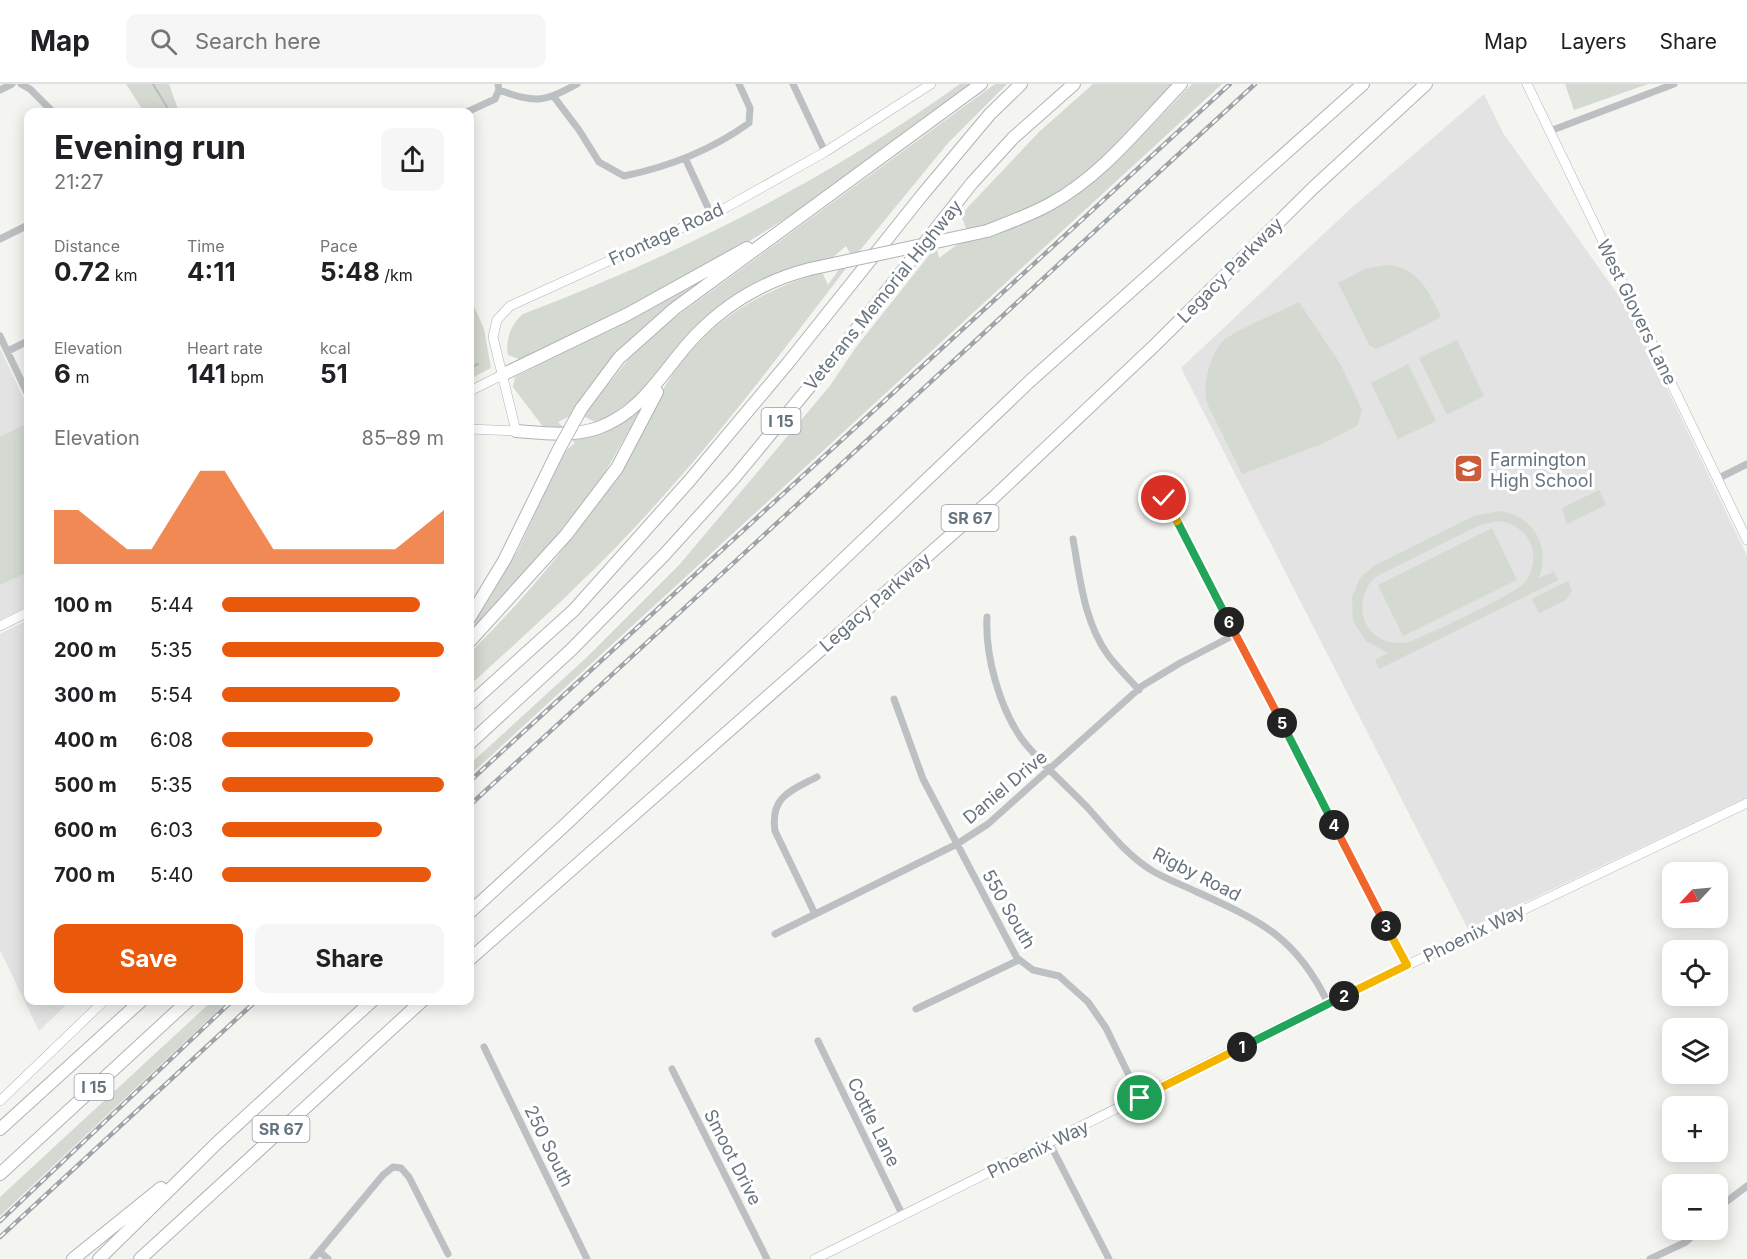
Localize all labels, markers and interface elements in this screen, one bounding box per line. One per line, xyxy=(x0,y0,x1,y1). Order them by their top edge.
search box xyxy=(126,14,546,68)
text: Map xyxy=(30,24,90,58)
icon: search xyxy=(147,25,180,58)
text: Search here xyxy=(195,28,321,54)
text: Map xyxy=(1484,29,1528,54)
text: Layers xyxy=(1561,29,1627,54)
text: Share xyxy=(1660,29,1717,54)
text: Evening run xyxy=(54,127,246,167)
button: share xyxy=(381,128,444,191)
text: 21:27 xyxy=(54,170,104,194)
street label: Veterans Memorial Highway xyxy=(800,196,966,394)
street label: Frontage Road xyxy=(605,198,727,270)
street label: Legacy Parkway xyxy=(1173,213,1287,327)
text: Distance xyxy=(54,236,120,256)
text: Time xyxy=(187,236,225,256)
text: Pace xyxy=(320,236,358,256)
street label: West Glovers Lane xyxy=(1593,236,1681,388)
text: 0.72 xyxy=(54,256,110,287)
text: 4:11 xyxy=(187,256,236,287)
text: 5:48 xyxy=(320,256,380,287)
text: km xyxy=(110,265,138,285)
text: /km xyxy=(380,265,413,285)
text: Elevation xyxy=(54,338,123,358)
text: Heart rate xyxy=(187,338,263,358)
text: kcal xyxy=(320,338,351,358)
text: 6 xyxy=(54,358,71,389)
text: 141 xyxy=(187,358,226,389)
text: 51 xyxy=(320,358,348,389)
text: m xyxy=(71,367,89,387)
text: bpm xyxy=(226,367,264,387)
road number: I 15 xyxy=(762,408,800,434)
text: Elevation xyxy=(54,426,140,450)
text: 85–89 m xyxy=(362,426,444,450)
place label: Farmington High School xyxy=(1490,449,1593,491)
school or university icon: Farmington High School xyxy=(1453,453,1485,485)
pin xyxy=(1138,472,1189,523)
icon: check xyxy=(1147,481,1180,514)
road number: SR 67 xyxy=(942,505,998,531)
street label: Legacy Parkway xyxy=(815,548,935,656)
text: 100 m xyxy=(54,593,113,617)
text: 5:44 xyxy=(150,593,194,617)
pin: 6 xyxy=(1214,607,1244,637)
text: 6 xyxy=(1224,612,1234,632)
text: 200 m xyxy=(54,638,117,662)
text: 5:35 xyxy=(150,638,192,662)
text: 300 m xyxy=(54,683,117,707)
text: 5:54 xyxy=(150,683,193,707)
pin: 5 xyxy=(1267,708,1297,738)
text: 5 xyxy=(1277,713,1287,733)
text: 400 m xyxy=(54,728,118,752)
text: 6:08 xyxy=(150,728,193,752)
street label: Daniel Drive xyxy=(959,746,1051,828)
text: 500 m xyxy=(54,773,117,797)
text: 5:35 xyxy=(150,773,192,797)
pin: 4 xyxy=(1319,810,1349,840)
text: 4 xyxy=(1329,815,1339,835)
text: 600 m xyxy=(54,818,117,842)
text: 6:03 xyxy=(150,818,193,842)
street label: Rigby Road xyxy=(1149,843,1245,905)
north arrow xyxy=(1662,862,1728,928)
map controls xyxy=(1662,862,1728,1240)
text: 700 m xyxy=(54,863,115,887)
text: 5:40 xyxy=(150,863,193,887)
street label: 550 South xyxy=(978,866,1040,952)
street label: Phoenix Way xyxy=(1420,899,1528,967)
pin: 3 xyxy=(1371,911,1401,941)
text: 3 xyxy=(1381,916,1391,936)
button: Save xyxy=(54,924,243,993)
button: Share xyxy=(255,924,444,993)
button: locate xyxy=(1662,940,1728,1006)
pin: 2 xyxy=(1329,981,1359,1011)
text: 2 xyxy=(1339,986,1349,1006)
button: layers xyxy=(1662,1018,1728,1084)
pin: 1 xyxy=(1227,1032,1257,1062)
text: 1 xyxy=(1239,1037,1245,1057)
pin xyxy=(1114,1072,1165,1123)
road number: I 15 xyxy=(74,1074,113,1100)
street label: Cottle Lane xyxy=(843,1074,905,1170)
icon: arrive xyxy=(1123,1081,1156,1114)
button: + xyxy=(1662,1096,1728,1162)
street label: 250 South xyxy=(520,1102,578,1190)
street label: Smoot Drive xyxy=(700,1106,766,1208)
street label: Phoenix Way xyxy=(984,1115,1092,1183)
road number: SR 67 xyxy=(252,1116,310,1142)
button: − xyxy=(1662,1174,1728,1240)

